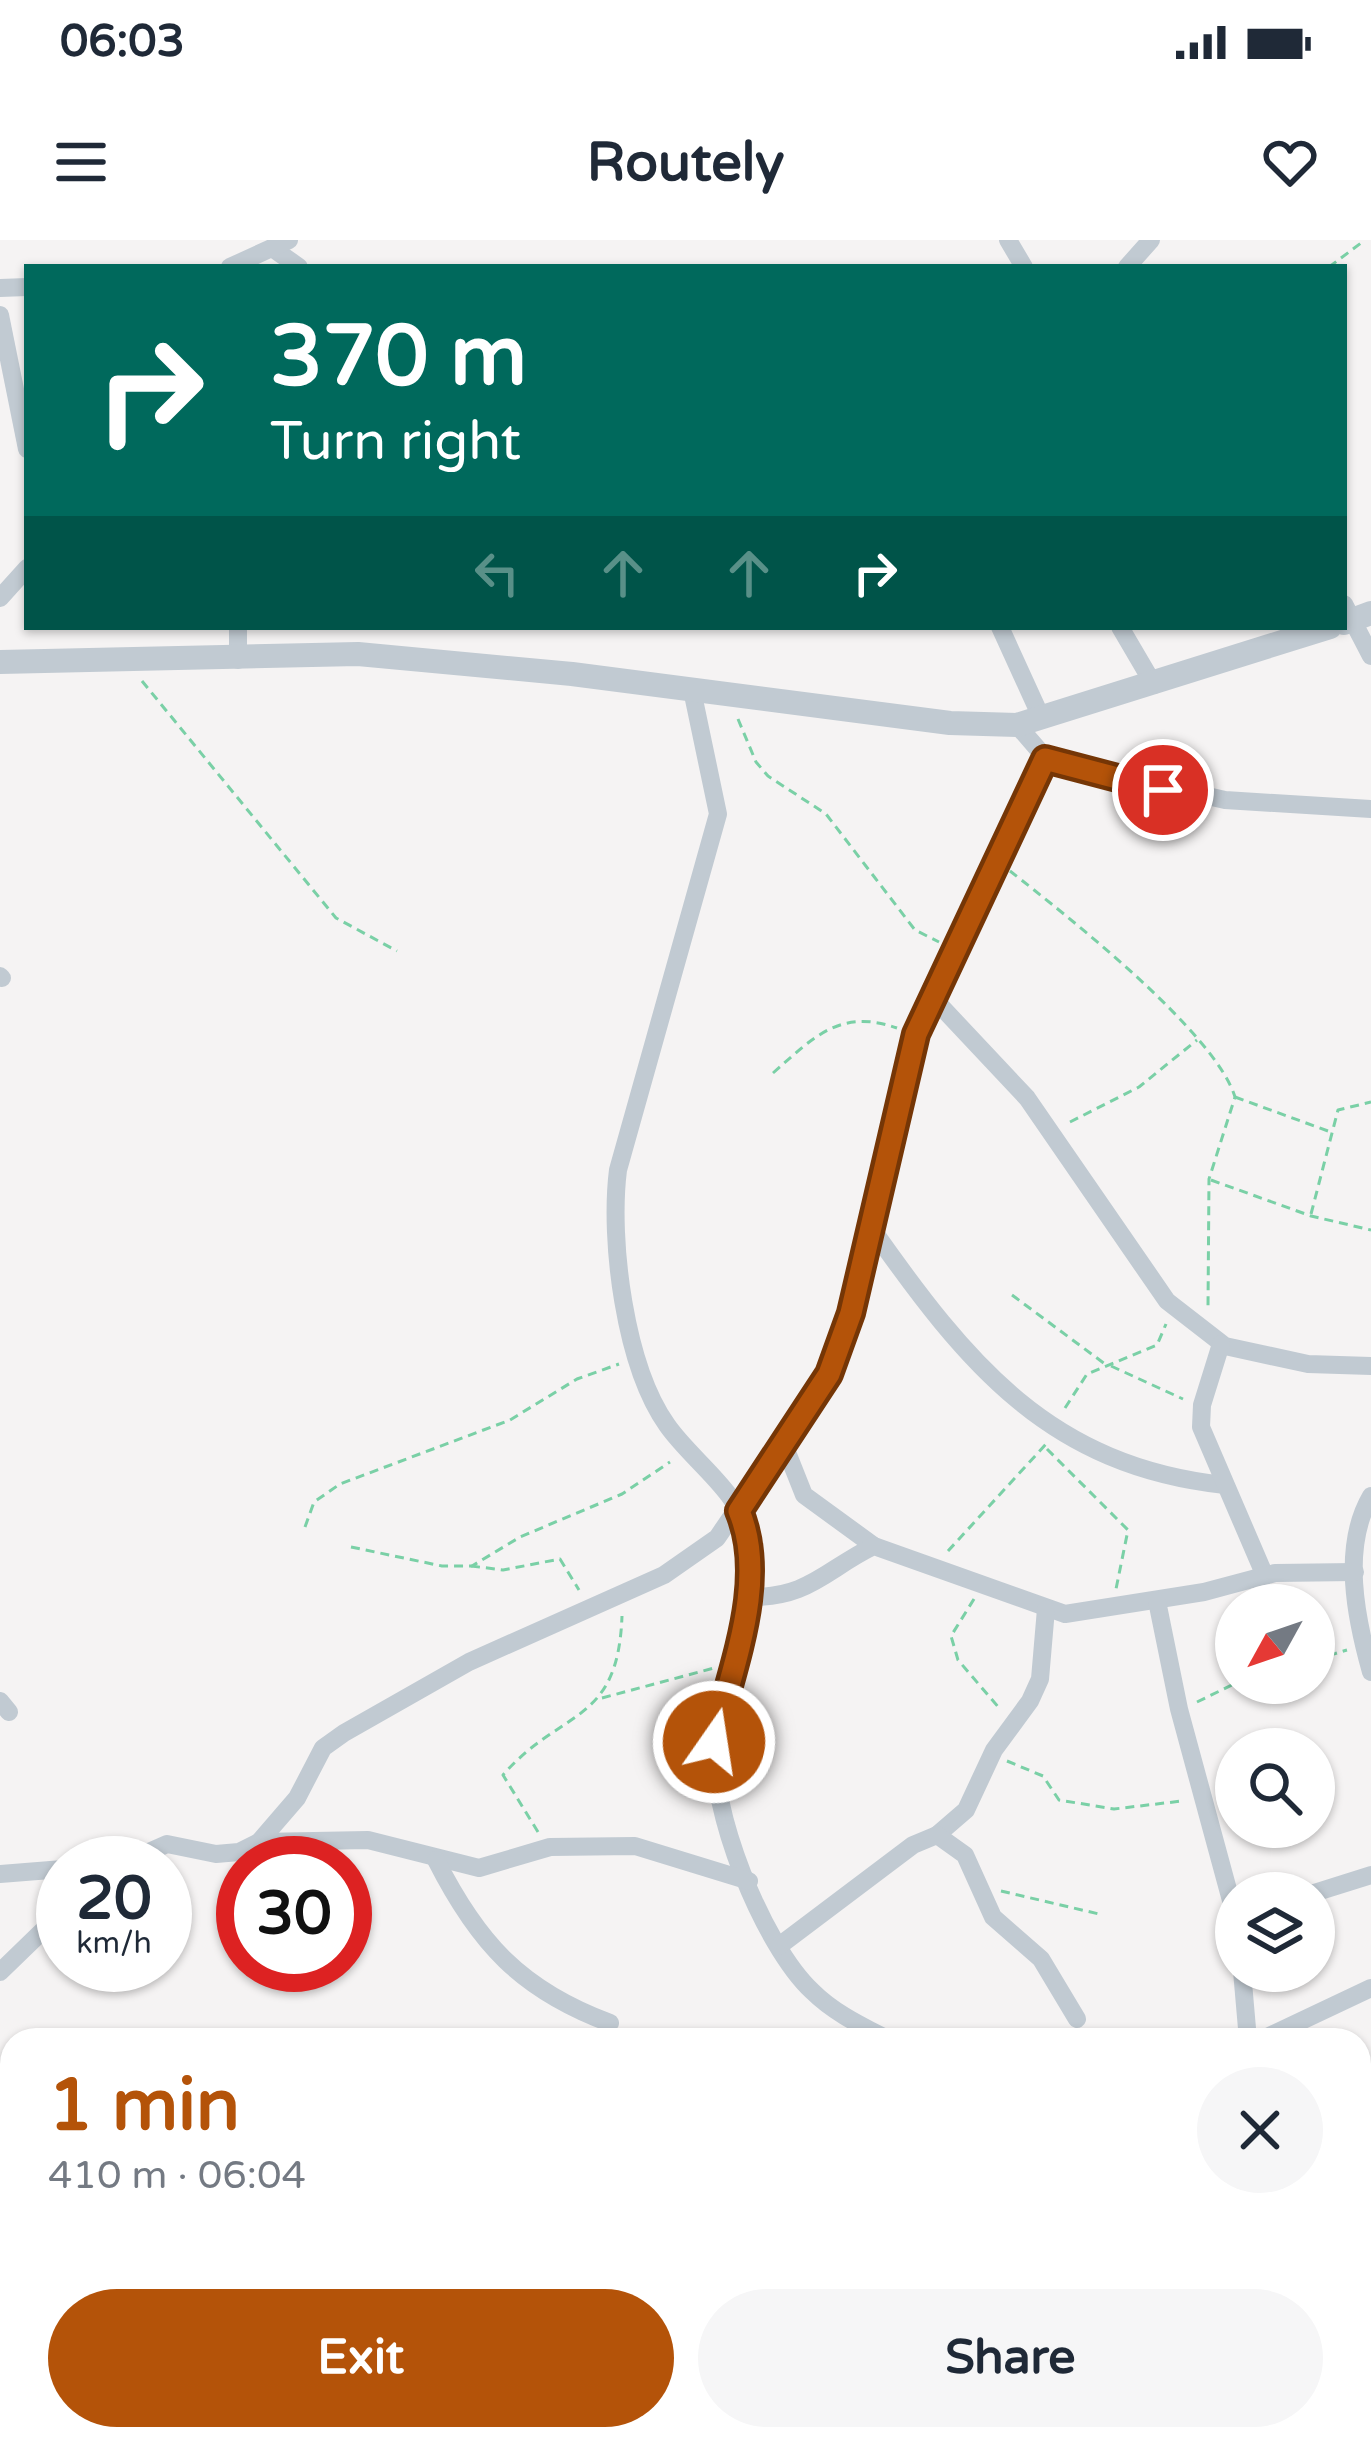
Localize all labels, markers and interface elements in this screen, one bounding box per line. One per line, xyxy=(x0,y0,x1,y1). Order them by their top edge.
text: 06:03 xyxy=(60,15,185,69)
icon: menu xyxy=(48,129,114,195)
icon: heart xyxy=(1257,129,1323,195)
text: Routely xyxy=(587,130,784,195)
text: 370 m xyxy=(270,307,527,408)
icon: right xyxy=(72,312,228,468)
text: Turn right xyxy=(270,409,521,474)
icon: left xyxy=(464,540,530,606)
icon: ahead xyxy=(590,540,656,606)
icon: ahead xyxy=(716,540,782,606)
icon: right xyxy=(842,540,908,606)
pin xyxy=(1112,739,1214,841)
icon: arrive xyxy=(1130,757,1196,823)
north arrow xyxy=(1215,1584,1335,1704)
map controls xyxy=(1215,1584,1335,1992)
position arrow xyxy=(651,1679,777,1805)
button: search xyxy=(1215,1728,1335,1848)
speed limit sign: 30 xyxy=(216,1836,372,1992)
text: 20 xyxy=(76,1863,152,1935)
button: layers xyxy=(1215,1872,1335,1992)
text: km/h xyxy=(76,1925,152,1962)
text: 1 min xyxy=(48,2063,240,2150)
button: close xyxy=(1197,2067,1323,2193)
text: 410 m · 06:04 xyxy=(48,2152,306,2199)
button: Exit xyxy=(48,2289,674,2427)
button: Share xyxy=(698,2289,1323,2427)

